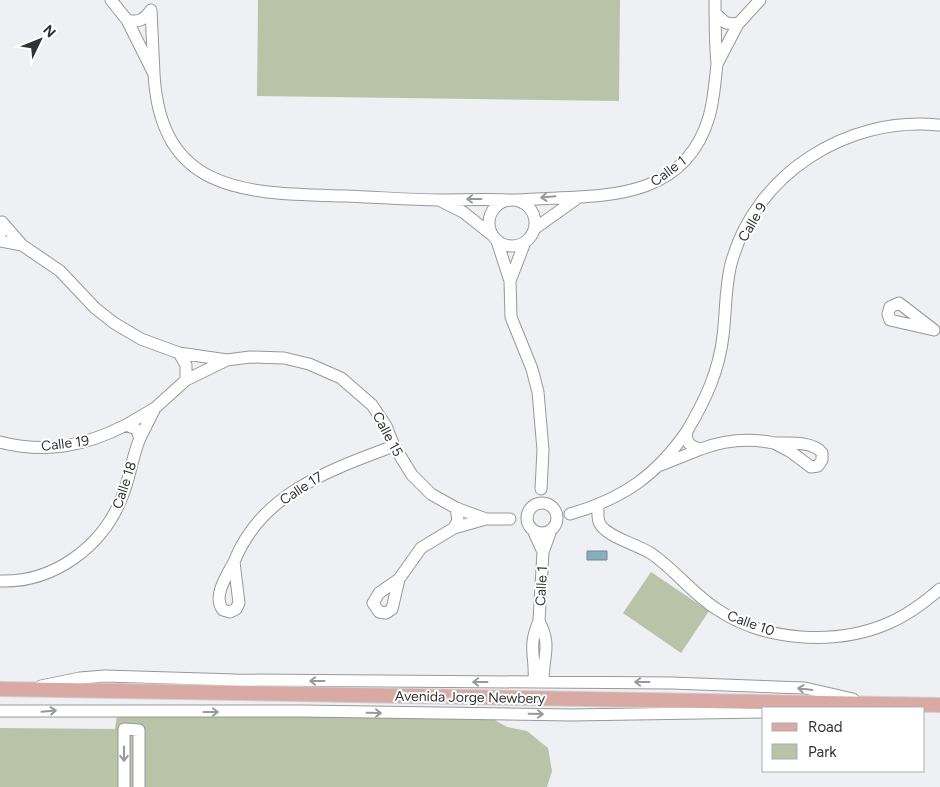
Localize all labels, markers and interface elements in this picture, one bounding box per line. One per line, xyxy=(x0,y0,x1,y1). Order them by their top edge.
north arrow xyxy=(15,15,65,65)
text: N xyxy=(39,22,59,41)
street label: Calle 1 xyxy=(647,152,690,190)
one-way arrow xyxy=(541,193,557,202)
one-way arrow xyxy=(466,194,482,204)
street label: Calle 9 xyxy=(734,200,770,245)
street label: Calle 15 xyxy=(369,409,406,460)
street label: Calle 19 xyxy=(40,432,90,455)
street label: Calle 18 xyxy=(109,459,140,511)
street label: Calle 17 xyxy=(277,468,326,509)
street label: Calle 1 xyxy=(532,565,551,607)
street label: Calle 10 xyxy=(725,607,777,640)
one-way arrow xyxy=(310,676,326,686)
one-way arrow xyxy=(472,677,488,687)
one-way arrow xyxy=(635,677,651,687)
one-way arrow xyxy=(797,684,813,694)
street label: Avenida Jorge Newbery xyxy=(395,688,546,707)
one-way arrow xyxy=(40,706,56,716)
one-way arrow xyxy=(203,707,219,716)
legend xyxy=(762,707,925,772)
one-way arrow xyxy=(365,708,381,718)
one-way arrow xyxy=(528,709,544,719)
text: Road xyxy=(808,718,843,736)
text: Park xyxy=(808,743,837,761)
one-way arrow xyxy=(119,746,129,762)

